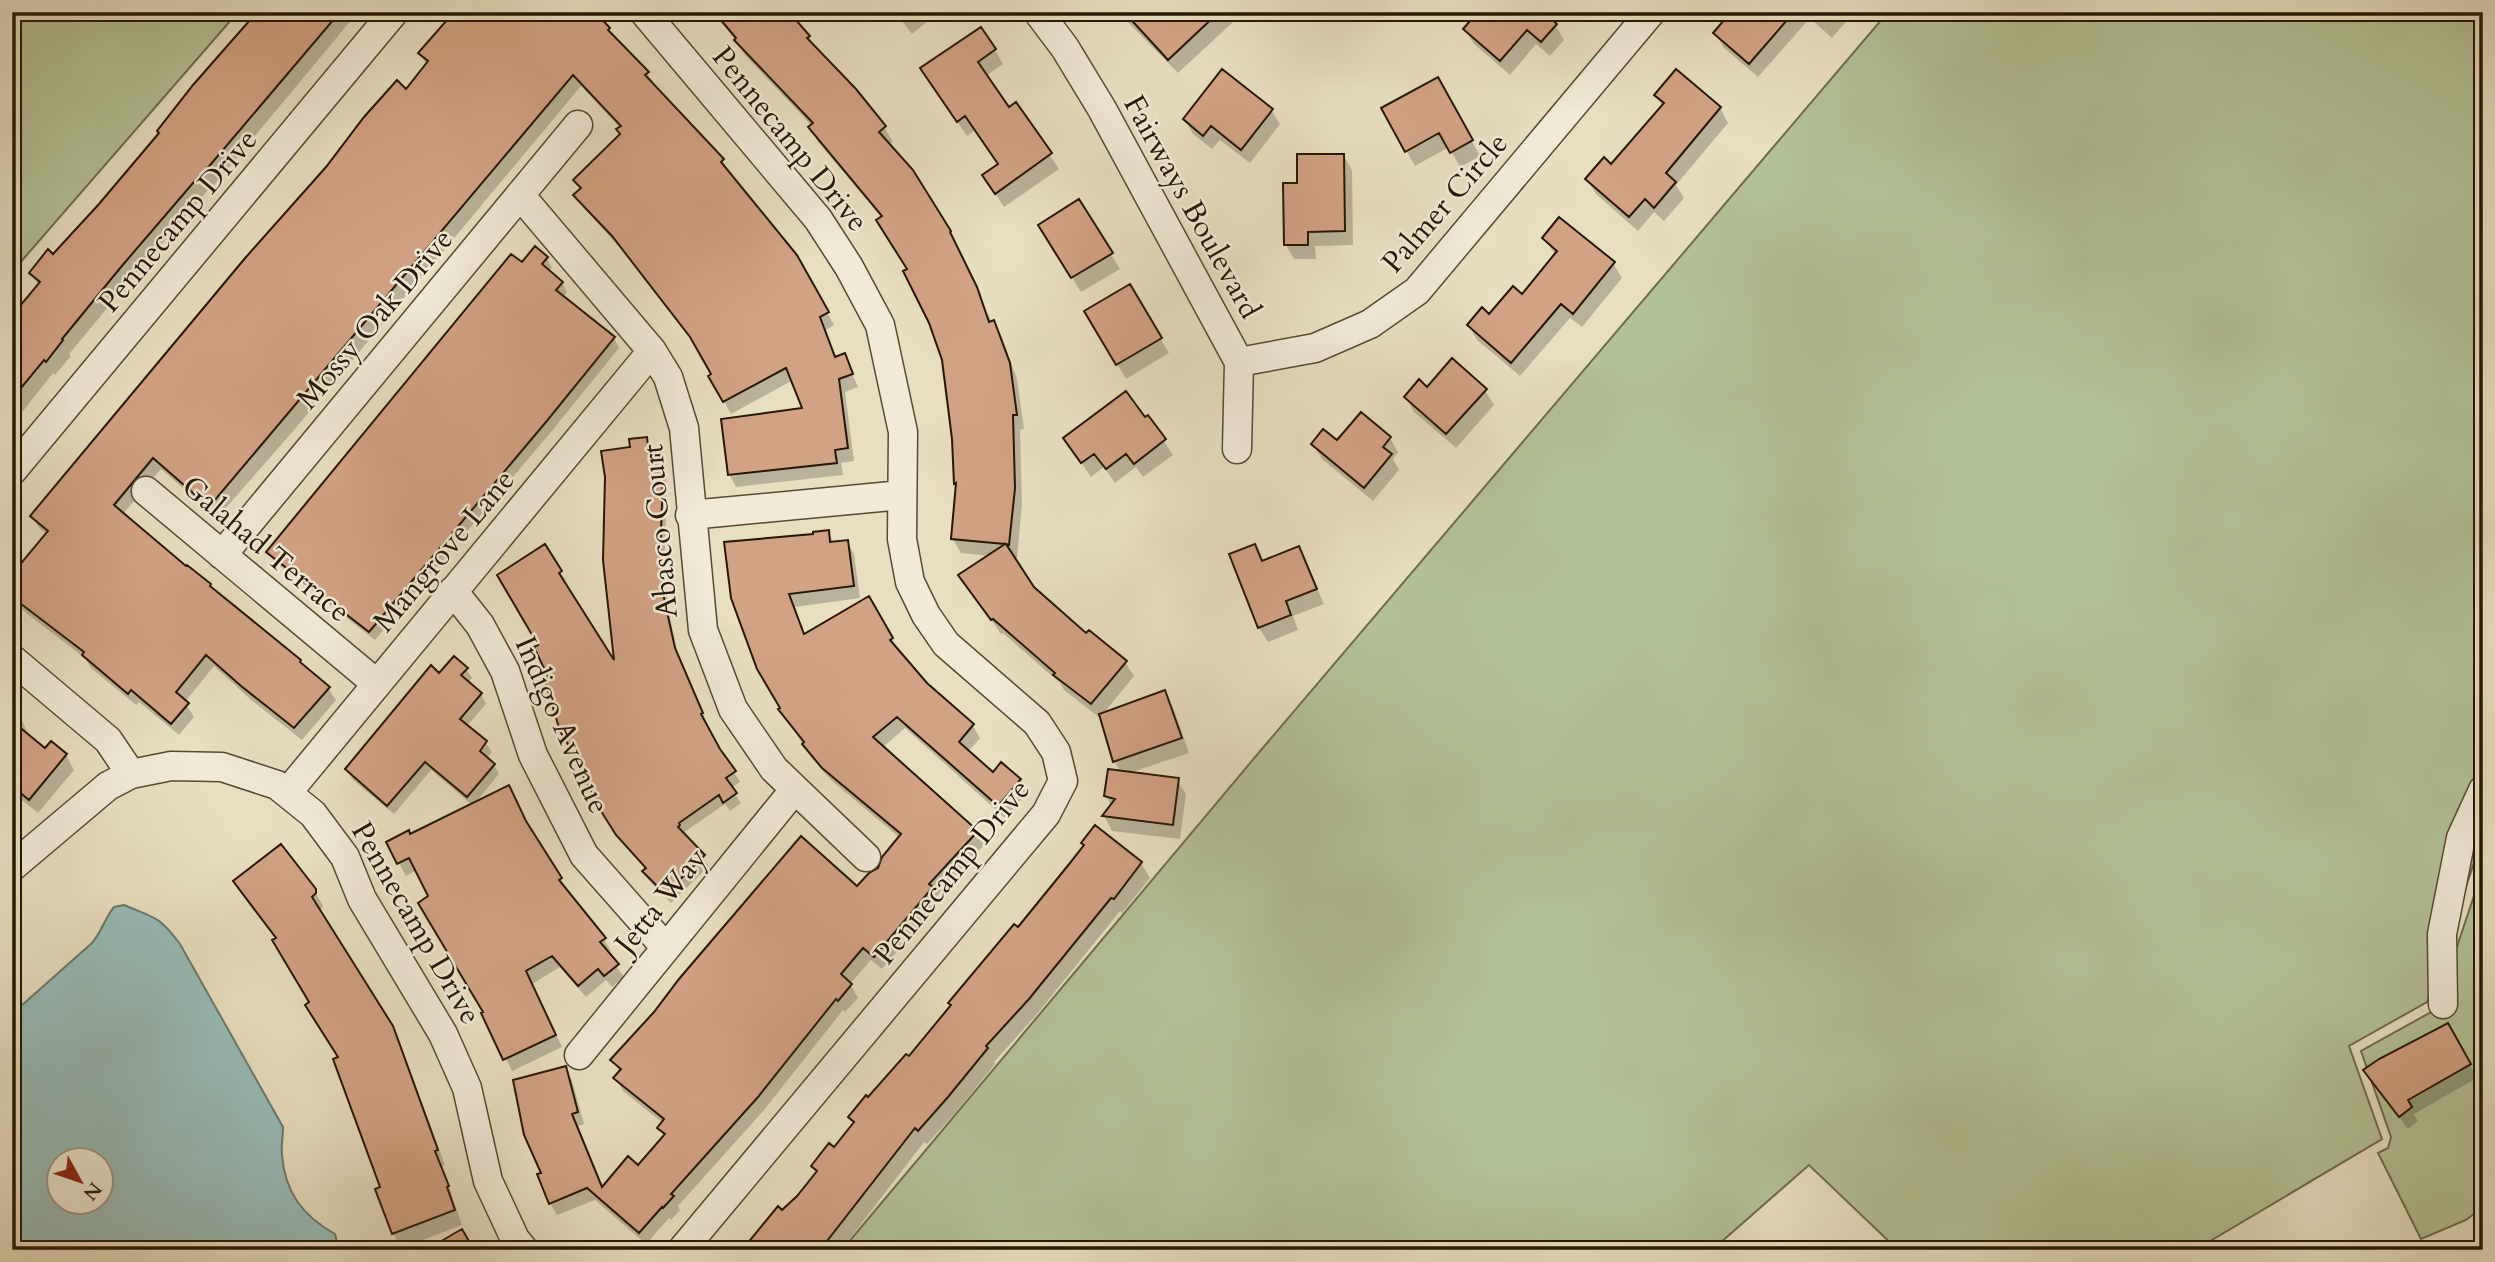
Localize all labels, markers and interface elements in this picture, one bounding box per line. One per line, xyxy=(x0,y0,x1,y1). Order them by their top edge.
street label: Pennecamp Drive xyxy=(702,38,878,240)
street label: Fairways Boulevard xyxy=(1114,88,1270,326)
street label: Pennecamp Drive xyxy=(89,121,267,321)
street label: Palmer Circle xyxy=(1373,124,1517,282)
street label: Mossy Oak Drive xyxy=(287,220,463,418)
street label: Abasco Court xyxy=(632,442,688,620)
street label: Mangrove Lane xyxy=(364,461,524,641)
street label: Galahad Terrace xyxy=(173,466,359,632)
street label: Indigo Avenue xyxy=(505,630,619,820)
street label: Pennecamp Drive xyxy=(864,771,1040,973)
street label: Pennecamp Drive xyxy=(341,814,491,1032)
street label: Jetta Way xyxy=(603,839,717,966)
north arrow xyxy=(46,1146,116,1216)
text: N xyxy=(77,1177,108,1206)

